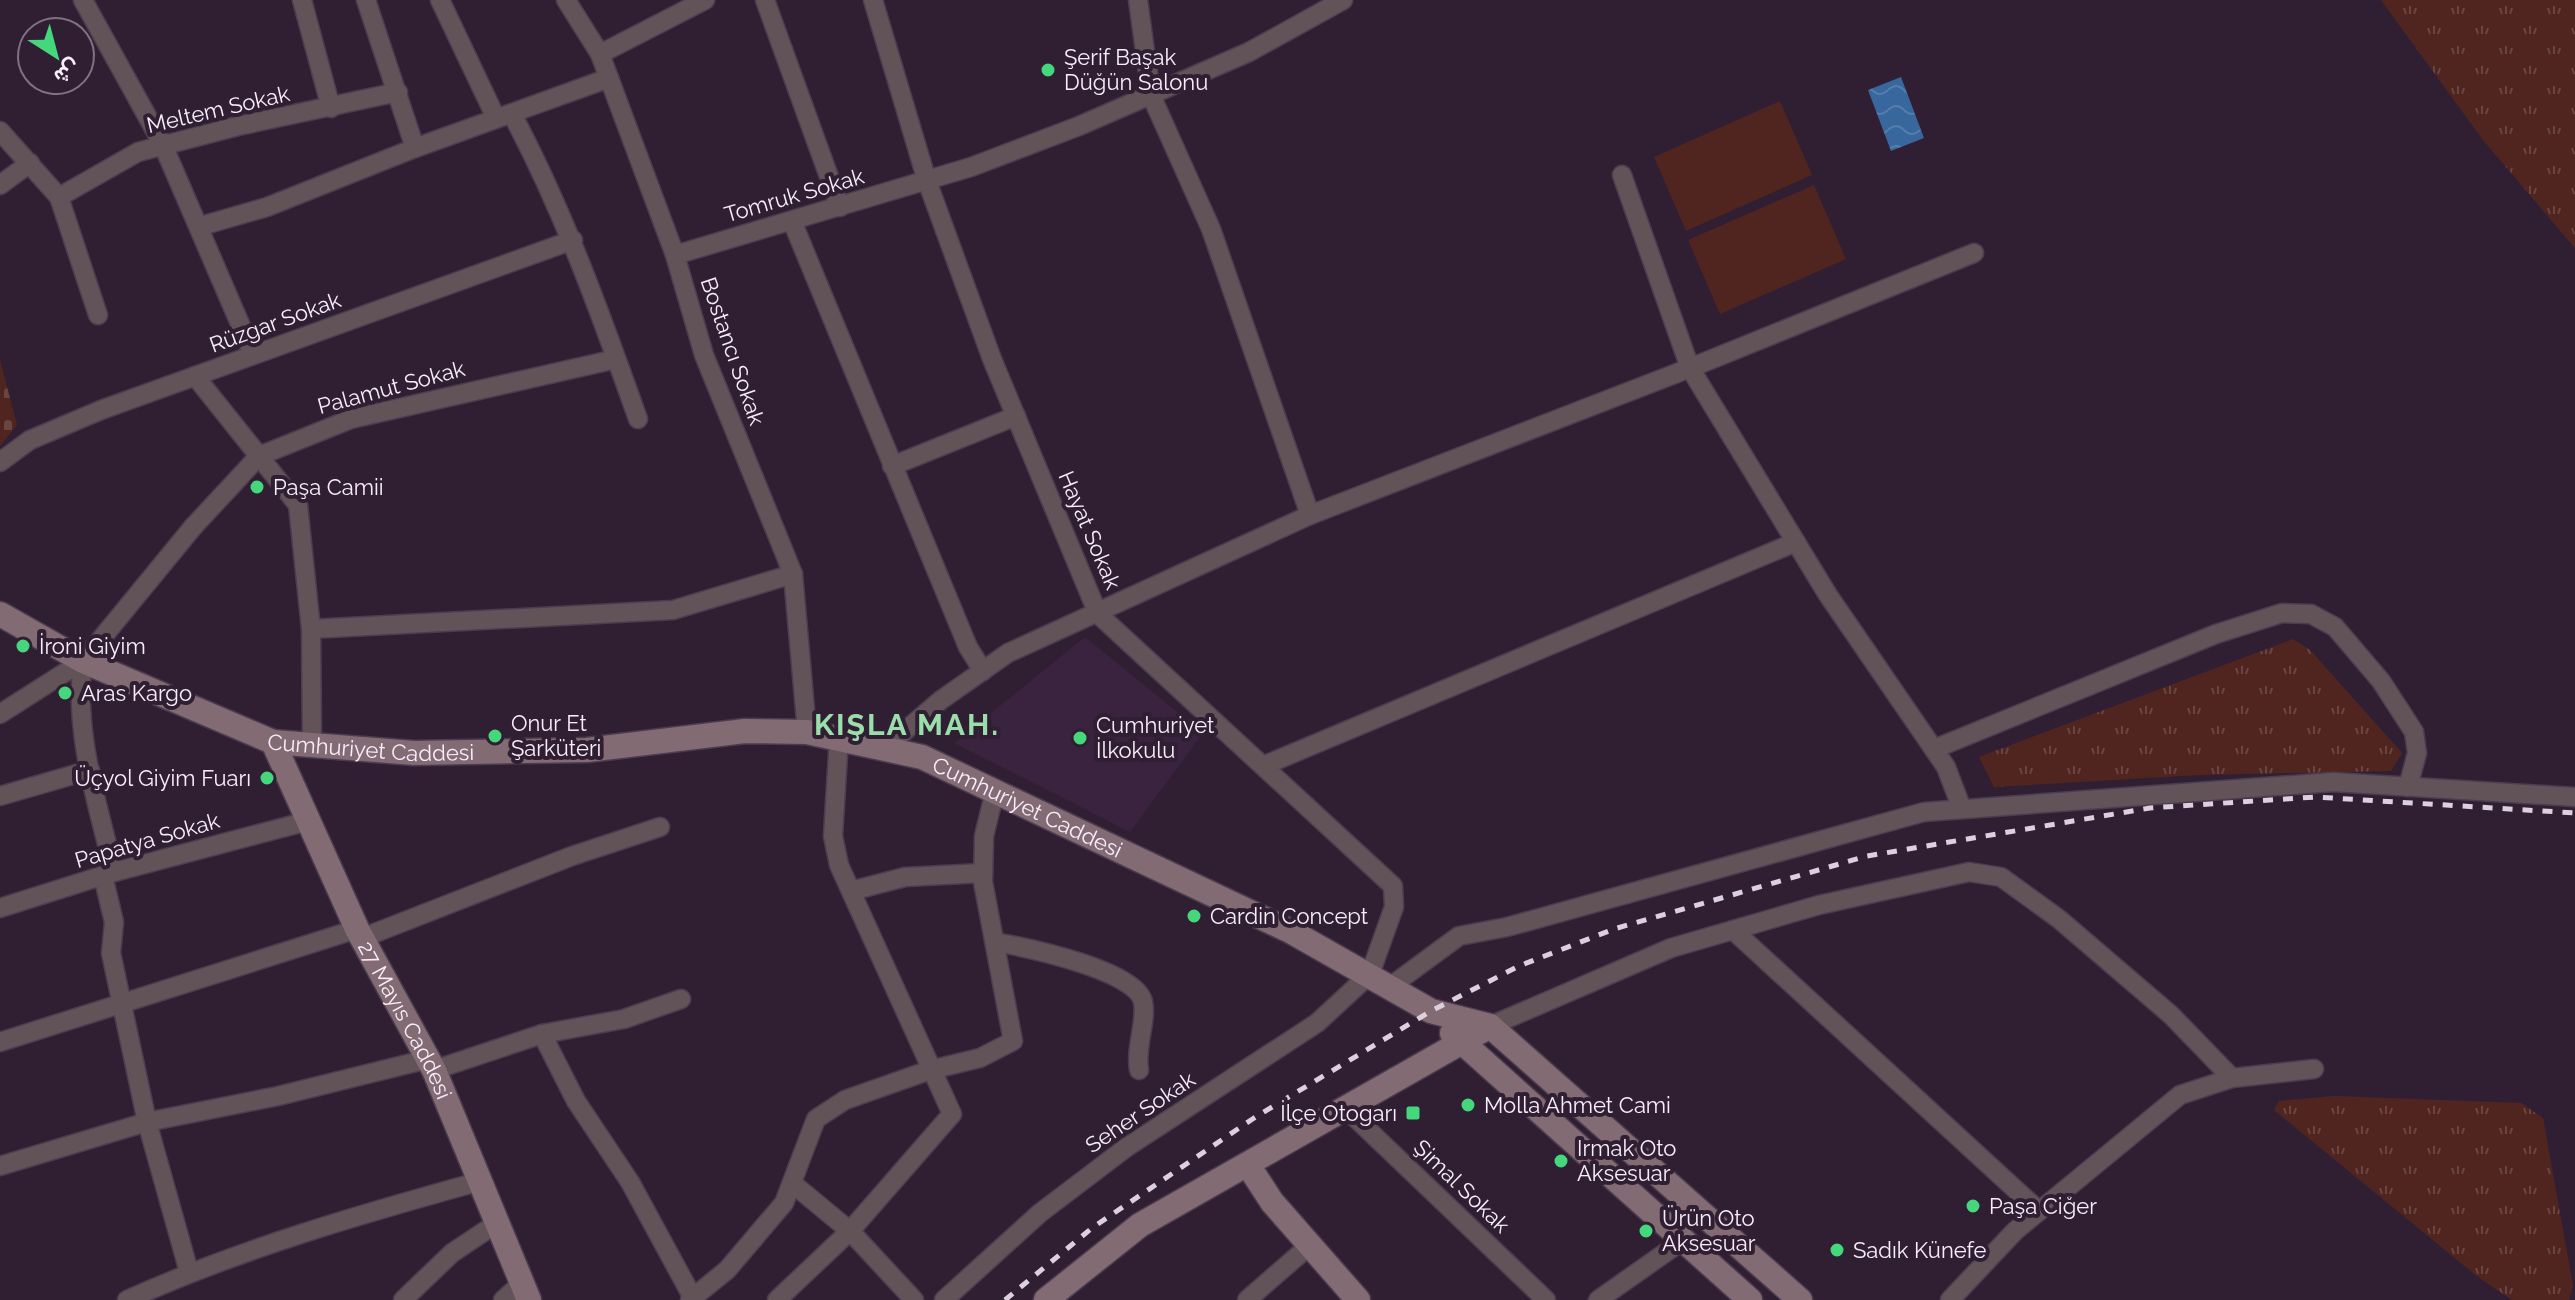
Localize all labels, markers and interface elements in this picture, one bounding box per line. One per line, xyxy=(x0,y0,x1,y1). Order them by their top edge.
north arrow xyxy=(16,16,96,96)
place label: Şerif Başak Düğün Salonu xyxy=(1064,44,1208,95)
text: ش xyxy=(49,53,86,90)
marker: Şerif Başak Düğün Salonu xyxy=(1039,61,1057,79)
street label: Meltem Sokak xyxy=(144,80,292,138)
street label: Tomruk Sokak xyxy=(721,163,867,227)
street label: Bostancı Sokak xyxy=(696,274,771,429)
street label: Rüzgar Sokak xyxy=(206,286,345,358)
street label: Palamut Sokak xyxy=(314,355,468,419)
street label: Hayat Sokak xyxy=(1053,467,1127,593)
place label: Paşa Camii xyxy=(273,474,384,500)
marker: Paşa Camii xyxy=(248,478,266,496)
place label: İroni Giyim xyxy=(39,633,146,659)
marker: İroni Giyim xyxy=(14,637,32,655)
place label: Aras Kargo xyxy=(81,680,192,706)
marker: Aras Kargo xyxy=(56,684,74,702)
district label: KIŞLA MAH. xyxy=(814,707,1000,742)
place label: Onur Et Şarküteri xyxy=(511,710,601,761)
place label: Cumhuriyet İlkokulu xyxy=(1096,712,1215,763)
marker: Onur Et Şarküteri xyxy=(486,727,504,745)
street label: Cumhuriyet Caddesi xyxy=(267,729,474,766)
marker: Cumhuriyet İlkokulu xyxy=(1071,729,1089,747)
street label: Cumhuriyet Caddesi xyxy=(928,751,1127,863)
place label: Üçyol Giyim Fuarı xyxy=(74,765,251,791)
marker: Üçyol Giyim Fuarı xyxy=(258,769,276,787)
street label: Papatya Sokak xyxy=(72,807,223,873)
place label: Cardin Concept xyxy=(1210,903,1369,929)
marker: Cardin Concept xyxy=(1185,907,1203,925)
street label: 27 Mayıs Caddesi xyxy=(353,936,458,1103)
street label: Seher Sokak xyxy=(1080,1066,1200,1158)
place label: Molla Ahmet Cami xyxy=(1484,1092,1671,1118)
marker: Molla Ahmet Cami xyxy=(1459,1096,1477,1114)
place label: İlçe Otogarı xyxy=(1280,1100,1397,1126)
marker: İlçe Otogarı xyxy=(1404,1104,1422,1122)
street label: Şimal Sokak xyxy=(1409,1134,1516,1238)
place label: Irmak Oto Aksesuar xyxy=(1577,1135,1676,1186)
marker: Irmak Oto Aksesuar xyxy=(1552,1152,1570,1170)
place label: Paşa Ciğer xyxy=(1989,1193,2097,1219)
marker: Paşa Ciğer xyxy=(1964,1197,1982,1215)
place label: Ürün Oto Aksesuar xyxy=(1662,1205,1756,1256)
marker: Ürün Oto Aksesuar xyxy=(1637,1222,1655,1240)
place label: Sadık Künefe xyxy=(1853,1237,1986,1263)
marker: Sadık Künefe xyxy=(1828,1241,1846,1259)

